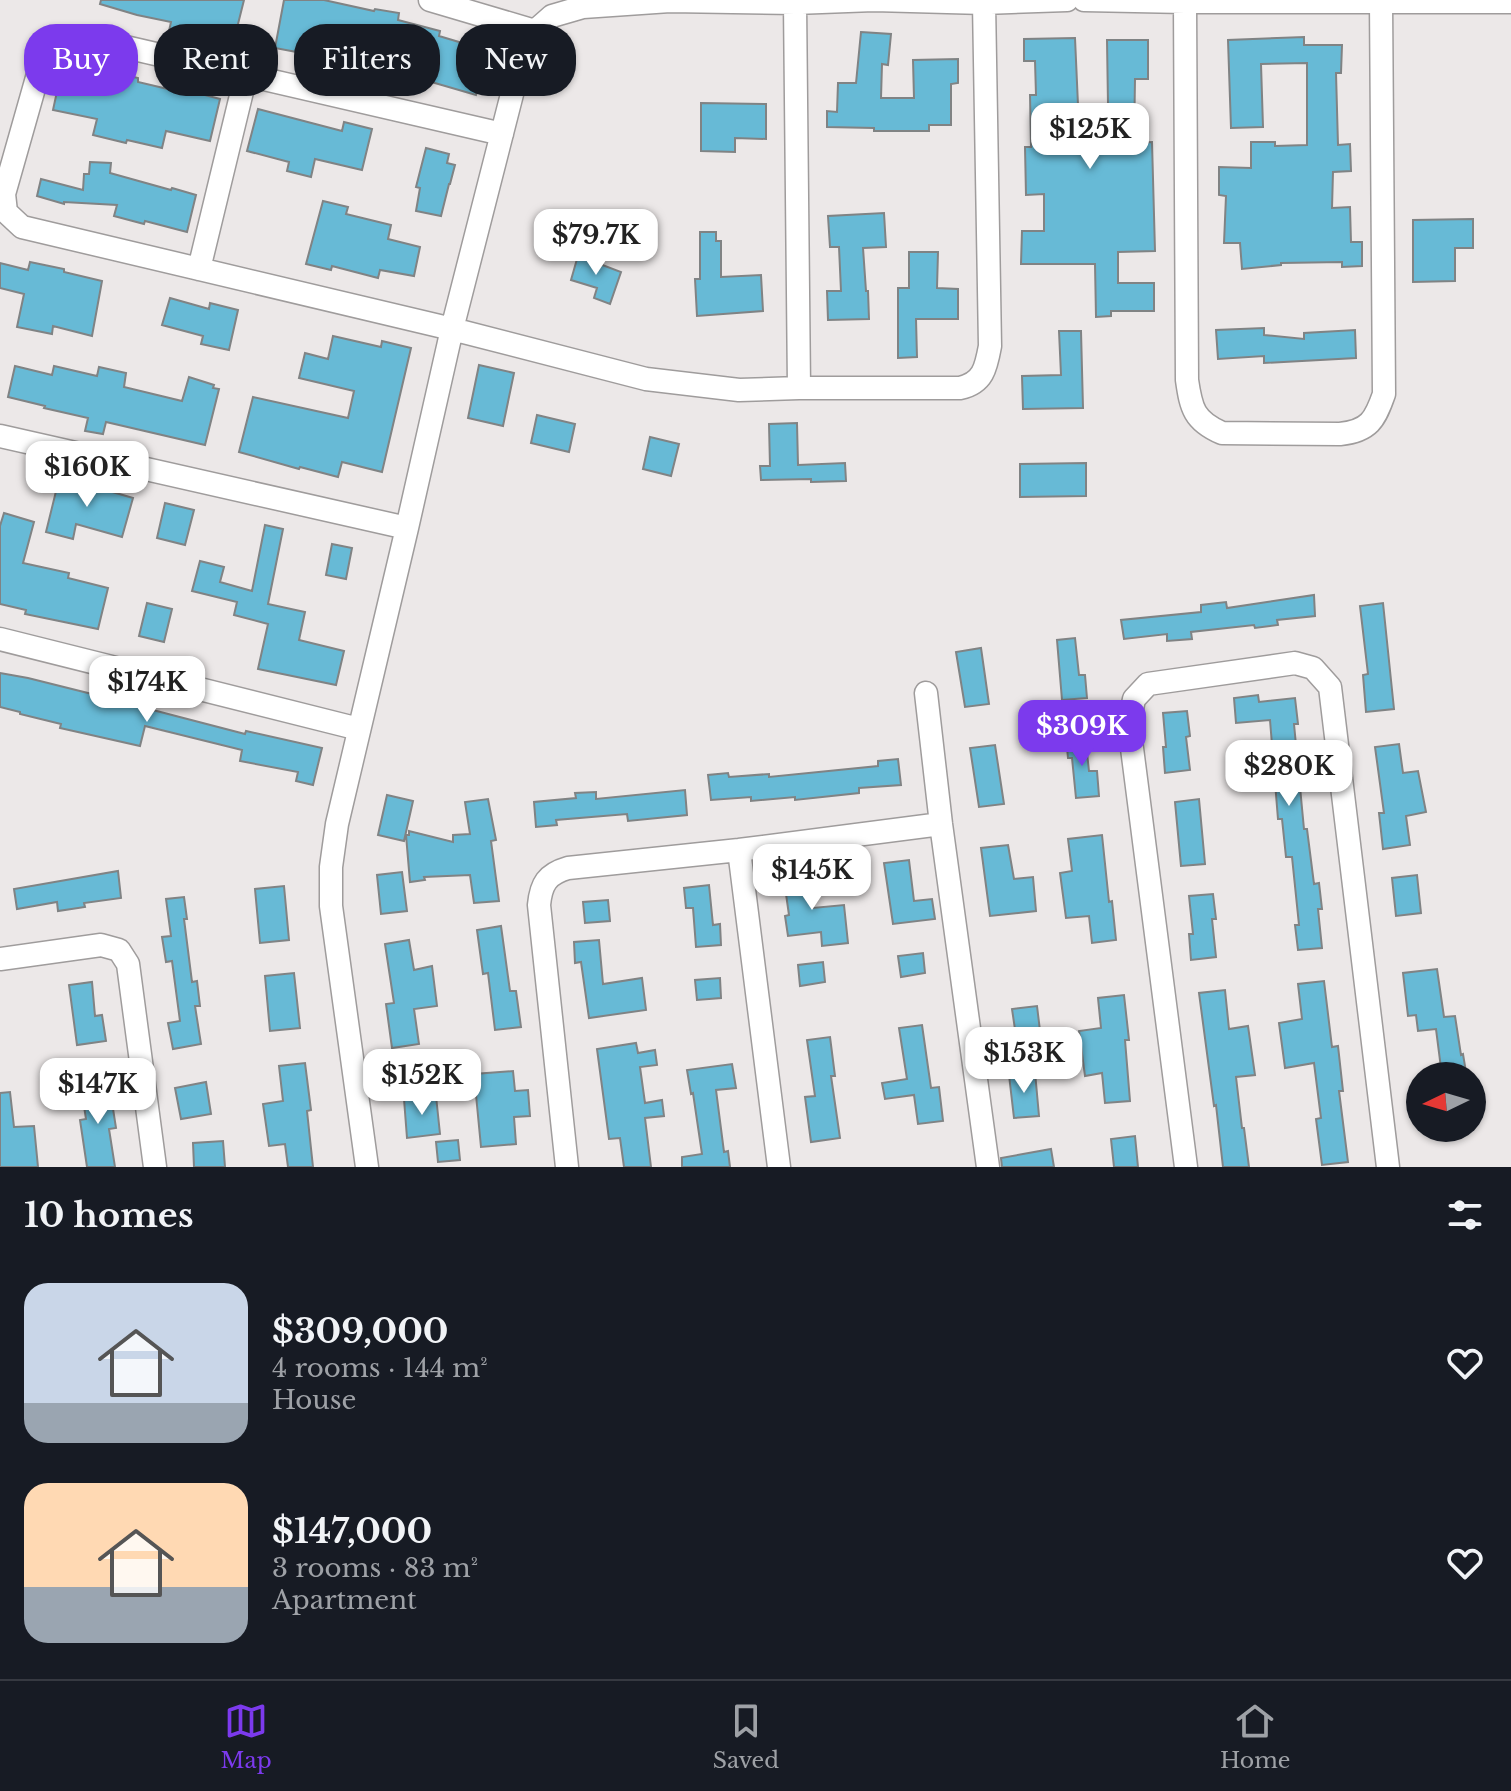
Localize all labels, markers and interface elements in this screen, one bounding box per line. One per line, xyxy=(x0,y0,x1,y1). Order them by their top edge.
chip: Buy xyxy=(24,24,138,96)
chip: Rent xyxy=(154,24,278,96)
chip: Filters xyxy=(294,24,440,96)
chip: New xyxy=(456,24,576,96)
pin: $125K xyxy=(1034,103,1146,171)
text: $125K xyxy=(1049,113,1131,145)
pin: $79.7K xyxy=(531,209,661,277)
text: $79.7K xyxy=(552,219,640,251)
pin: $160K xyxy=(31,441,143,509)
text: $160K xyxy=(44,451,130,483)
pin: $174K xyxy=(91,656,203,724)
text: $174K xyxy=(107,666,187,698)
pin: $309K xyxy=(1026,700,1138,768)
text: $309K xyxy=(1036,710,1128,742)
pin: $280K xyxy=(1233,740,1345,808)
text: $280K xyxy=(1243,750,1335,782)
pin: $145K xyxy=(756,844,868,912)
text: $145K xyxy=(771,854,853,886)
pin: $153K xyxy=(968,1027,1080,1095)
text: $153K xyxy=(983,1037,1065,1069)
pin: $152K xyxy=(366,1049,478,1117)
pin: $147K xyxy=(42,1058,154,1126)
text: $152K xyxy=(381,1059,463,1091)
north arrow xyxy=(1406,1062,1486,1142)
map controls xyxy=(1406,1062,1486,1142)
text: $147K xyxy=(58,1068,138,1100)
icon: filters xyxy=(1443,1193,1487,1237)
text: 10 homes xyxy=(24,1194,194,1236)
text: $309,000 xyxy=(272,1310,449,1352)
icon: home xyxy=(88,1315,184,1411)
icon: heart xyxy=(1443,1341,1487,1385)
text: 4 rooms · 144 m² xyxy=(272,1352,488,1384)
text: House xyxy=(272,1384,356,1416)
text: $147,000 xyxy=(272,1510,432,1552)
icon: home xyxy=(88,1515,184,1611)
icon: heart xyxy=(1443,1541,1487,1585)
text: 3 rooms · 83 m² xyxy=(272,1552,478,1584)
text: Apartment xyxy=(272,1584,417,1616)
tab: Map xyxy=(221,1699,272,1774)
tab: Saved xyxy=(713,1699,779,1774)
tab: Home xyxy=(1220,1699,1290,1774)

